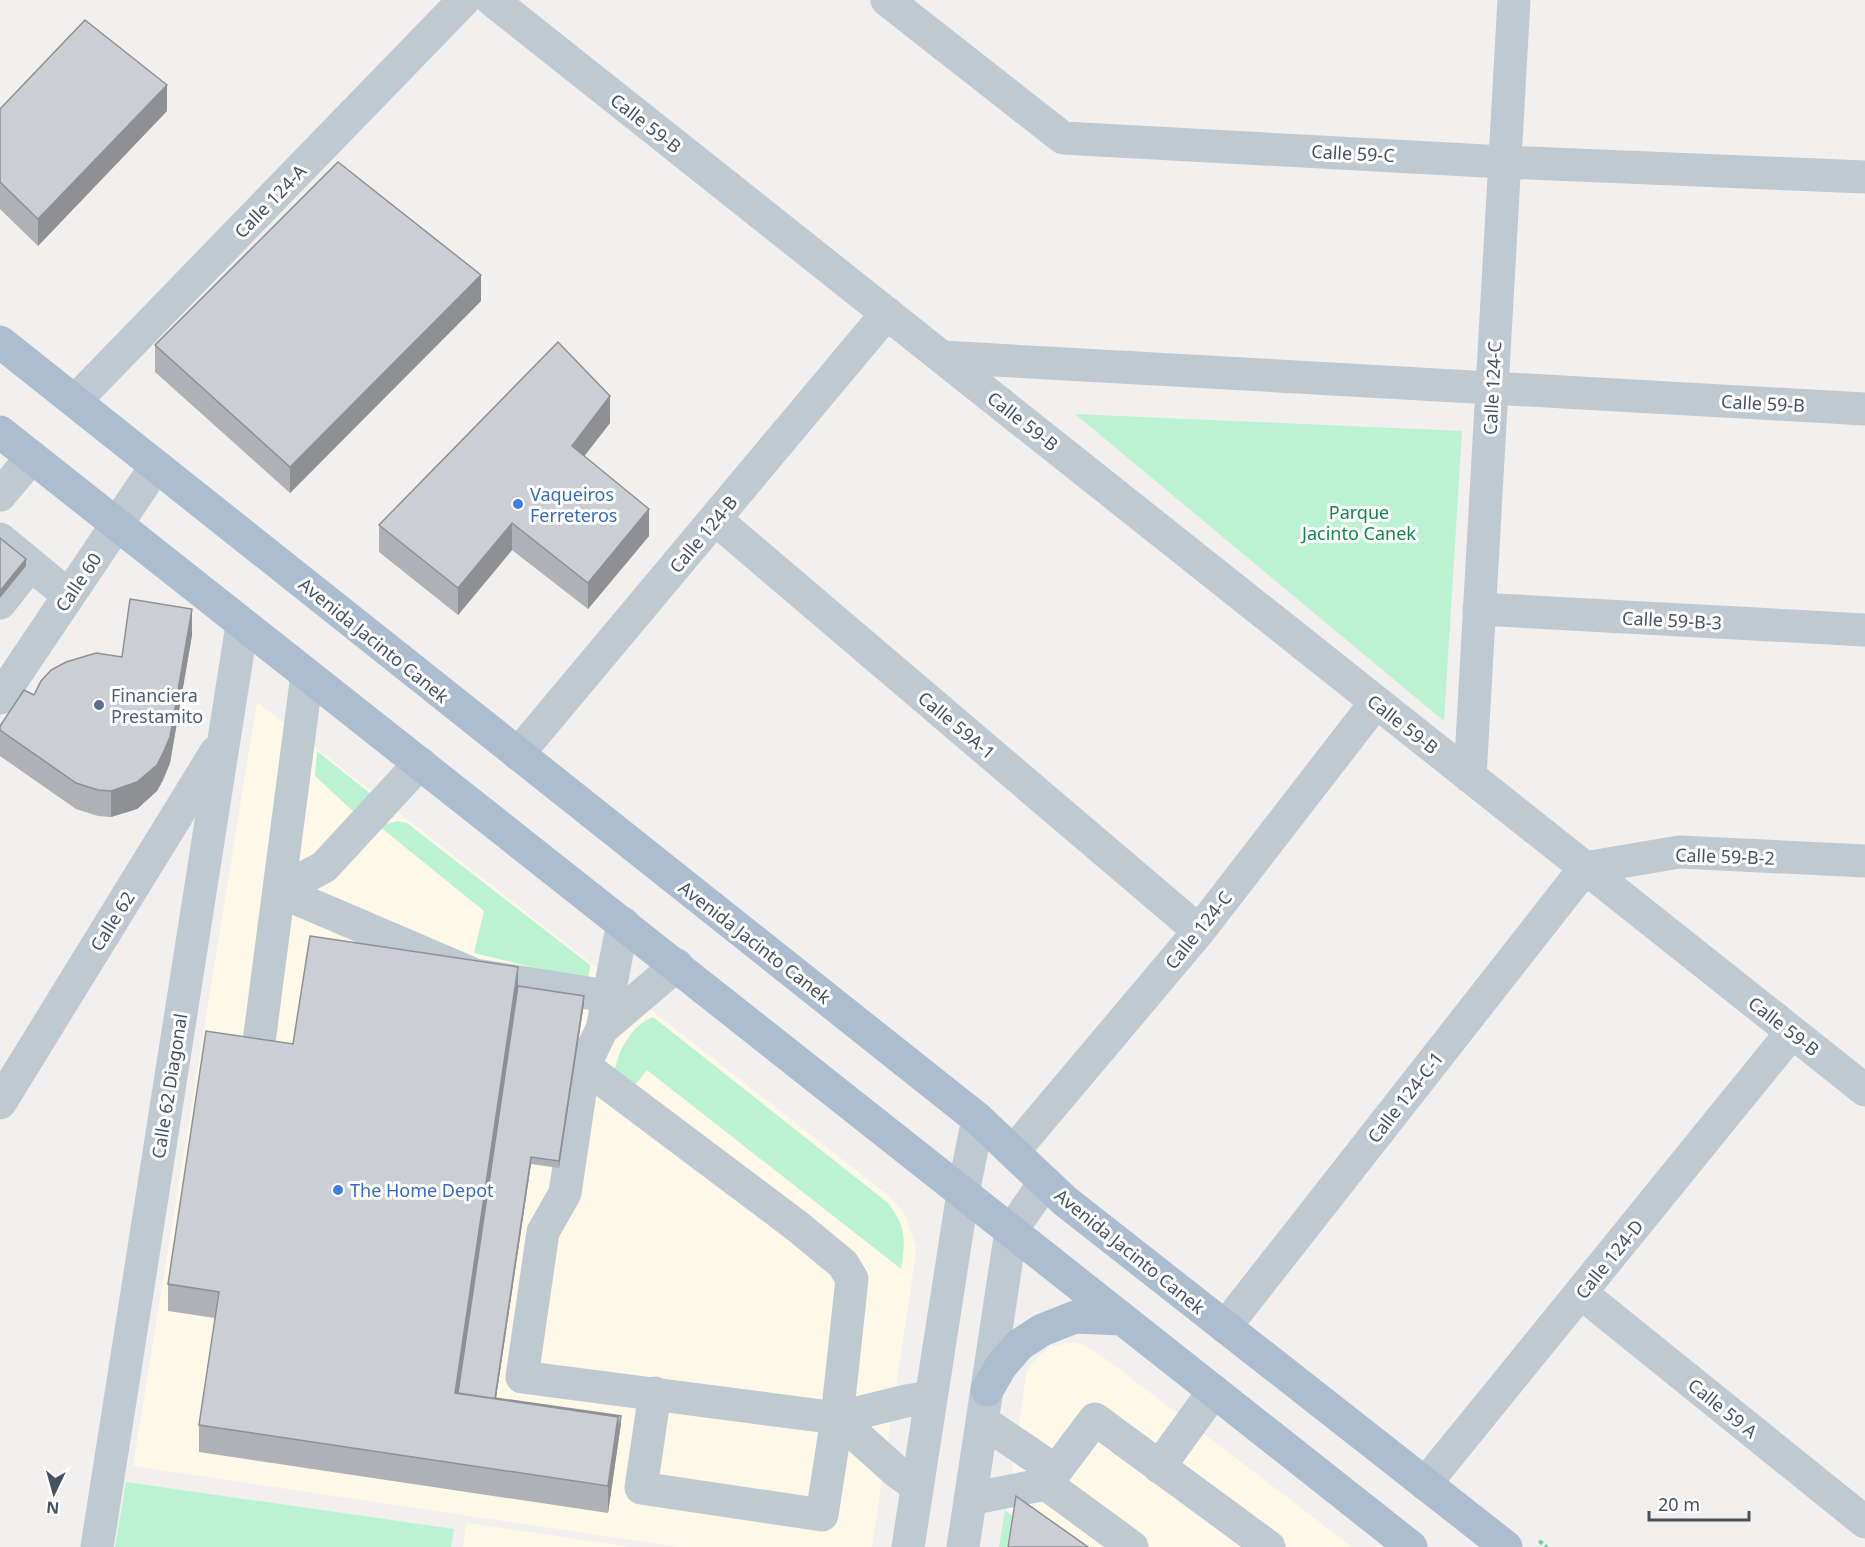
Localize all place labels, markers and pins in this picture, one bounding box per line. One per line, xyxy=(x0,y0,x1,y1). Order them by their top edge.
place label: Vaqueiros Ferreteros xyxy=(530,482,617,527)
marker: Vaqueiros Ferreteros xyxy=(511,497,525,511)
place label: Financiera Prestamito xyxy=(111,683,203,728)
marker: Financiera Prestamito xyxy=(92,698,106,712)
place label: The Home Depot xyxy=(350,1178,494,1202)
marker: The Home Depot xyxy=(331,1183,345,1197)

